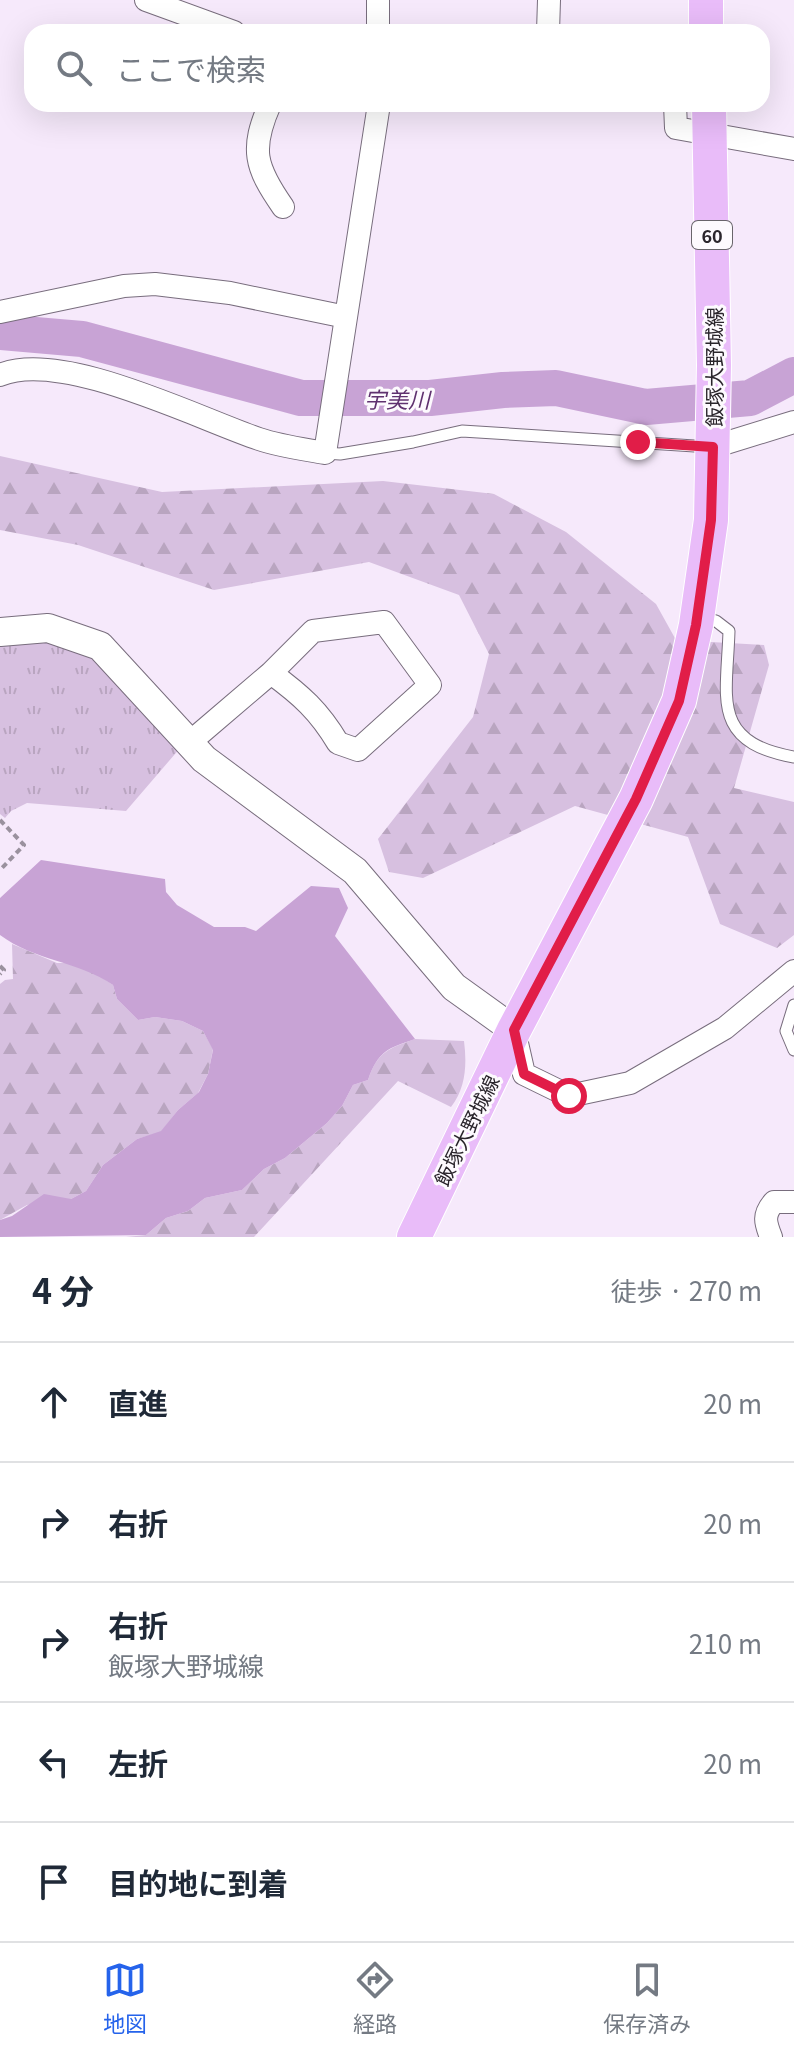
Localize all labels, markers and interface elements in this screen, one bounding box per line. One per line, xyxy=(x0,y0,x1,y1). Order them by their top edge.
search box xyxy=(24,24,770,112)
icon: search xyxy=(52,46,96,90)
text: ここで検索 xyxy=(116,46,266,90)
road number: 60 xyxy=(692,221,732,249)
street label: 飯塚大野城線 xyxy=(699,307,728,427)
water label: 宇美川 xyxy=(364,382,432,414)
route end xyxy=(620,424,656,460)
street label: 飯塚大野城線 xyxy=(427,1070,505,1190)
route start xyxy=(551,1078,587,1114)
text: 4 分 xyxy=(32,1265,94,1314)
text: 徒歩 · 270 m xyxy=(611,1271,762,1308)
icon: ahead xyxy=(32,1380,76,1424)
text: 直進 xyxy=(108,1380,168,1424)
text: 20 m xyxy=(703,1384,762,1421)
icon: right xyxy=(32,1500,76,1544)
text: 右折 xyxy=(108,1500,168,1544)
text: 20 m xyxy=(703,1504,762,1541)
text: 右折 xyxy=(108,1602,168,1646)
icon: right xyxy=(32,1620,76,1664)
text: 210 m xyxy=(689,1624,762,1661)
text: 飯塚大野城線 xyxy=(108,1646,264,1683)
icon: left xyxy=(32,1740,76,1784)
text: 左折 xyxy=(108,1740,168,1784)
text: 20 m xyxy=(703,1744,762,1781)
icon: arrive xyxy=(32,1860,76,1904)
text: 目的地に到着 xyxy=(108,1860,288,1904)
tab: 地図 xyxy=(103,1958,147,2038)
tab: 経路 xyxy=(353,1958,397,2038)
tab: 保存済み xyxy=(603,1958,691,2038)

